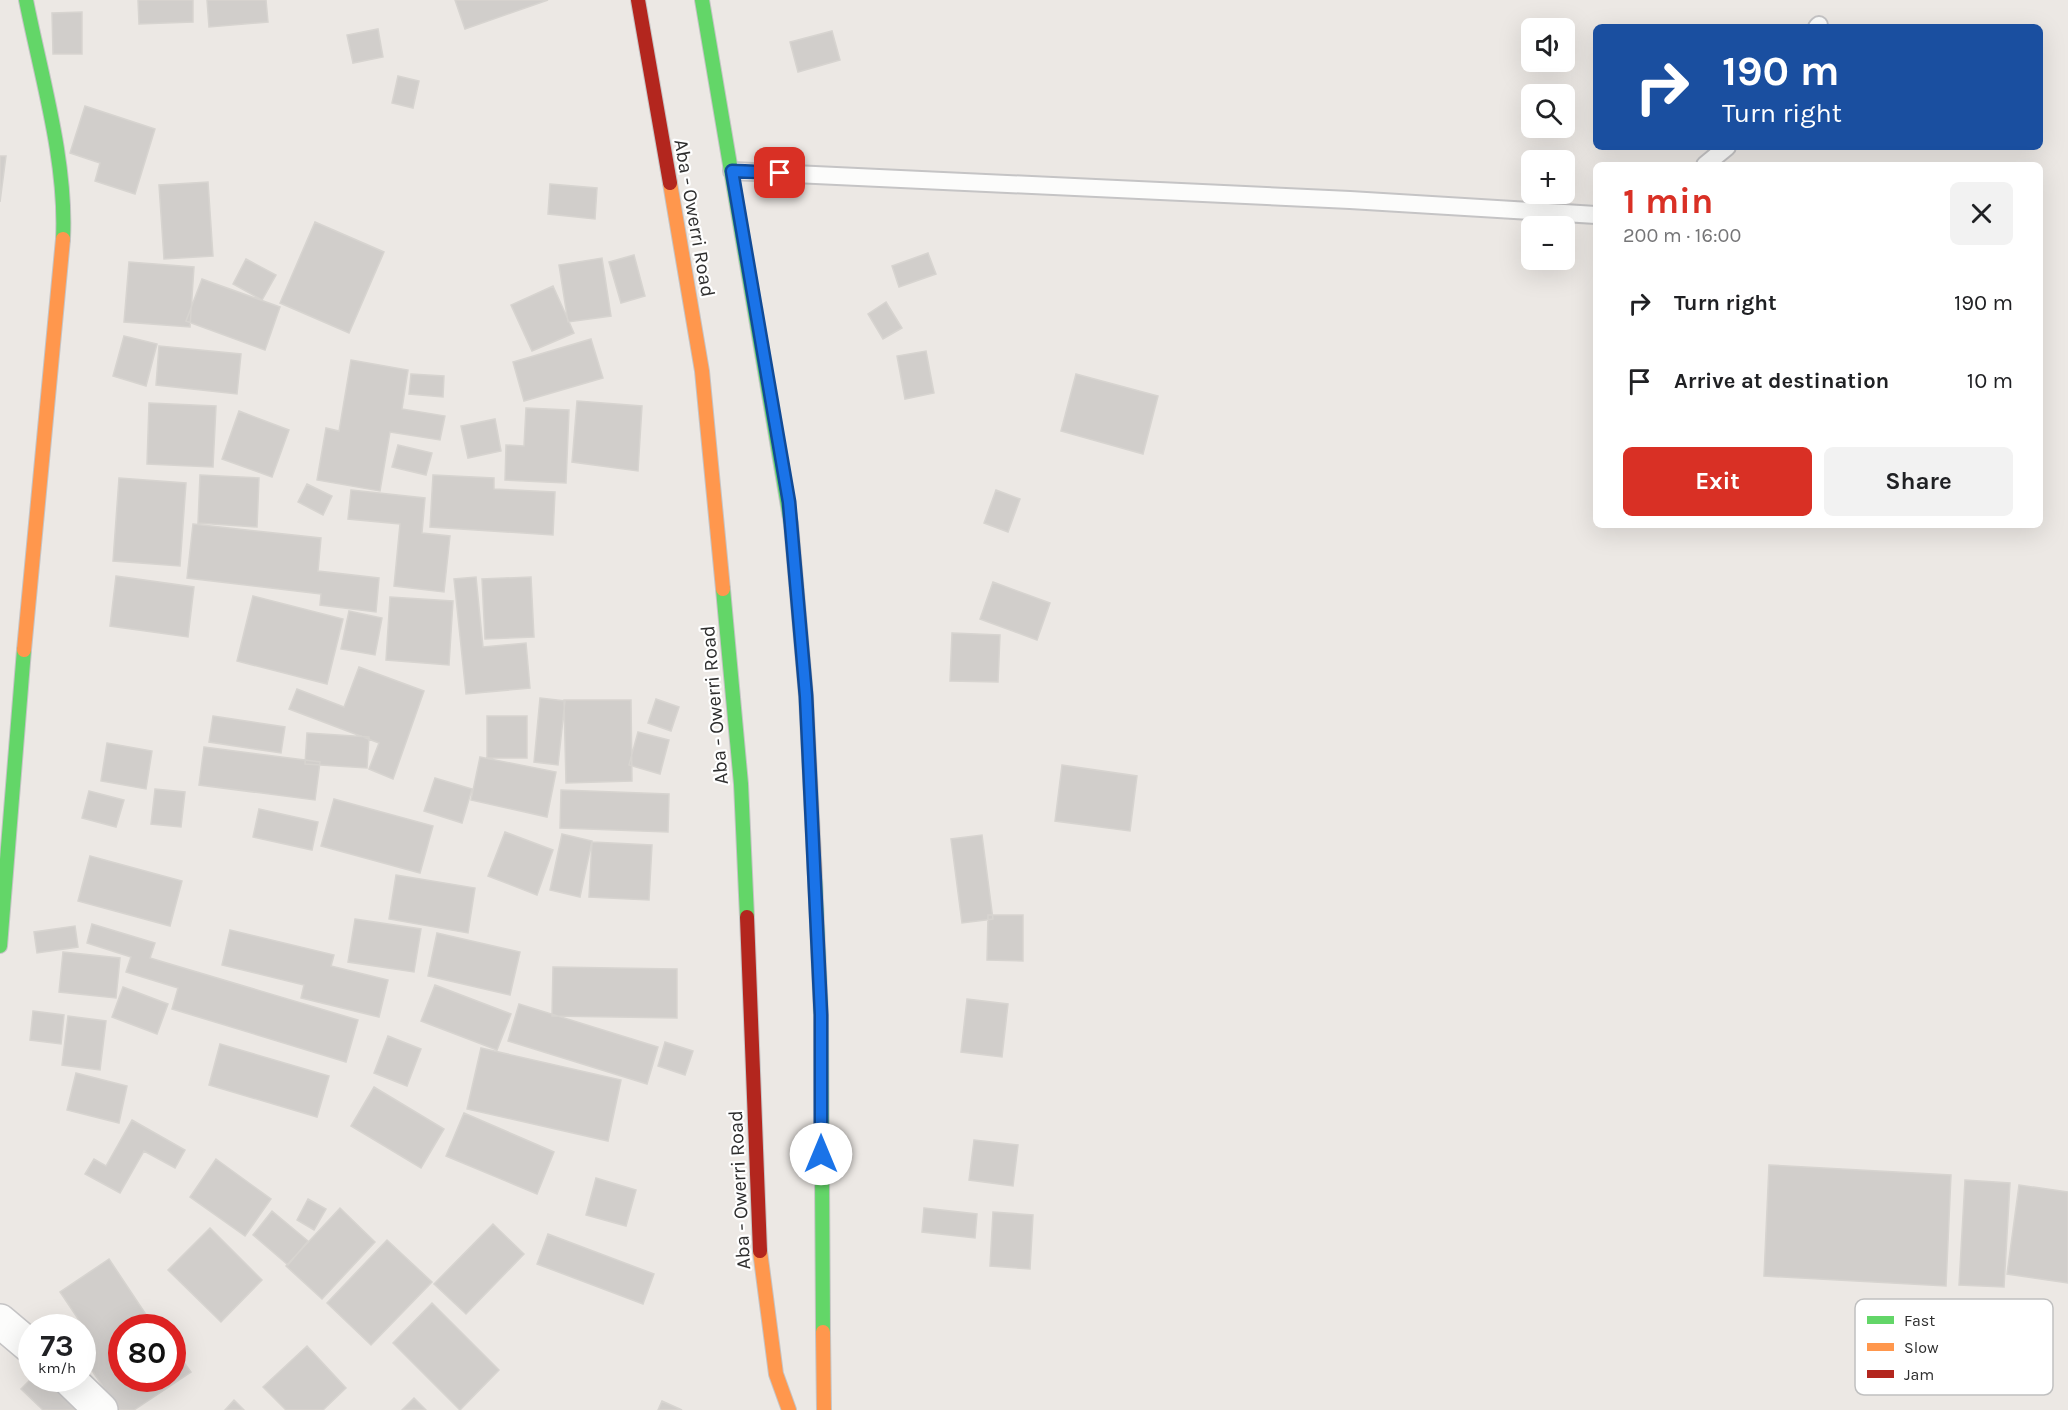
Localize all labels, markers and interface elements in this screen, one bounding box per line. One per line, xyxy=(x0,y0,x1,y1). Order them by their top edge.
map controls xyxy=(1521,18,1575,270)
button: sound xyxy=(1521,18,1575,72)
text: 190 m xyxy=(1722,46,1840,96)
icon: right xyxy=(1623,48,1701,126)
button: search xyxy=(1521,84,1575,138)
text: Turn right xyxy=(1722,97,1842,129)
street label: Aba - Owerri Road xyxy=(669,137,720,299)
pin xyxy=(754,147,805,198)
button: + xyxy=(1521,150,1575,204)
icon: arrive xyxy=(763,156,796,189)
text: 1 min xyxy=(1623,180,1713,222)
button: close xyxy=(1950,182,2013,245)
button: − xyxy=(1521,216,1575,270)
text: 200 m · 16:00 xyxy=(1623,224,1741,247)
icon: right xyxy=(1623,287,1656,320)
text: Turn right xyxy=(1674,290,1777,316)
text: 190 m xyxy=(1954,290,2013,316)
icon: arrive xyxy=(1623,365,1656,398)
text: Arrive at destination xyxy=(1674,368,1889,394)
text: 10 m xyxy=(1967,368,2013,394)
button: Exit xyxy=(1623,447,1812,516)
button: Share xyxy=(1824,447,2013,516)
street label: Aba - Owerri Road xyxy=(696,624,733,786)
street label: Aba - Owerri Road xyxy=(724,1110,755,1270)
position arrow xyxy=(789,1122,853,1186)
legend xyxy=(1855,1299,2053,1395)
text: Fast xyxy=(1904,1311,1935,1330)
speed limit sign: 80 xyxy=(108,1314,186,1392)
text: 73 xyxy=(40,1328,74,1364)
text: Slow xyxy=(1904,1338,1939,1357)
text: km/h xyxy=(38,1359,76,1377)
text: Jam xyxy=(1904,1365,1934,1384)

